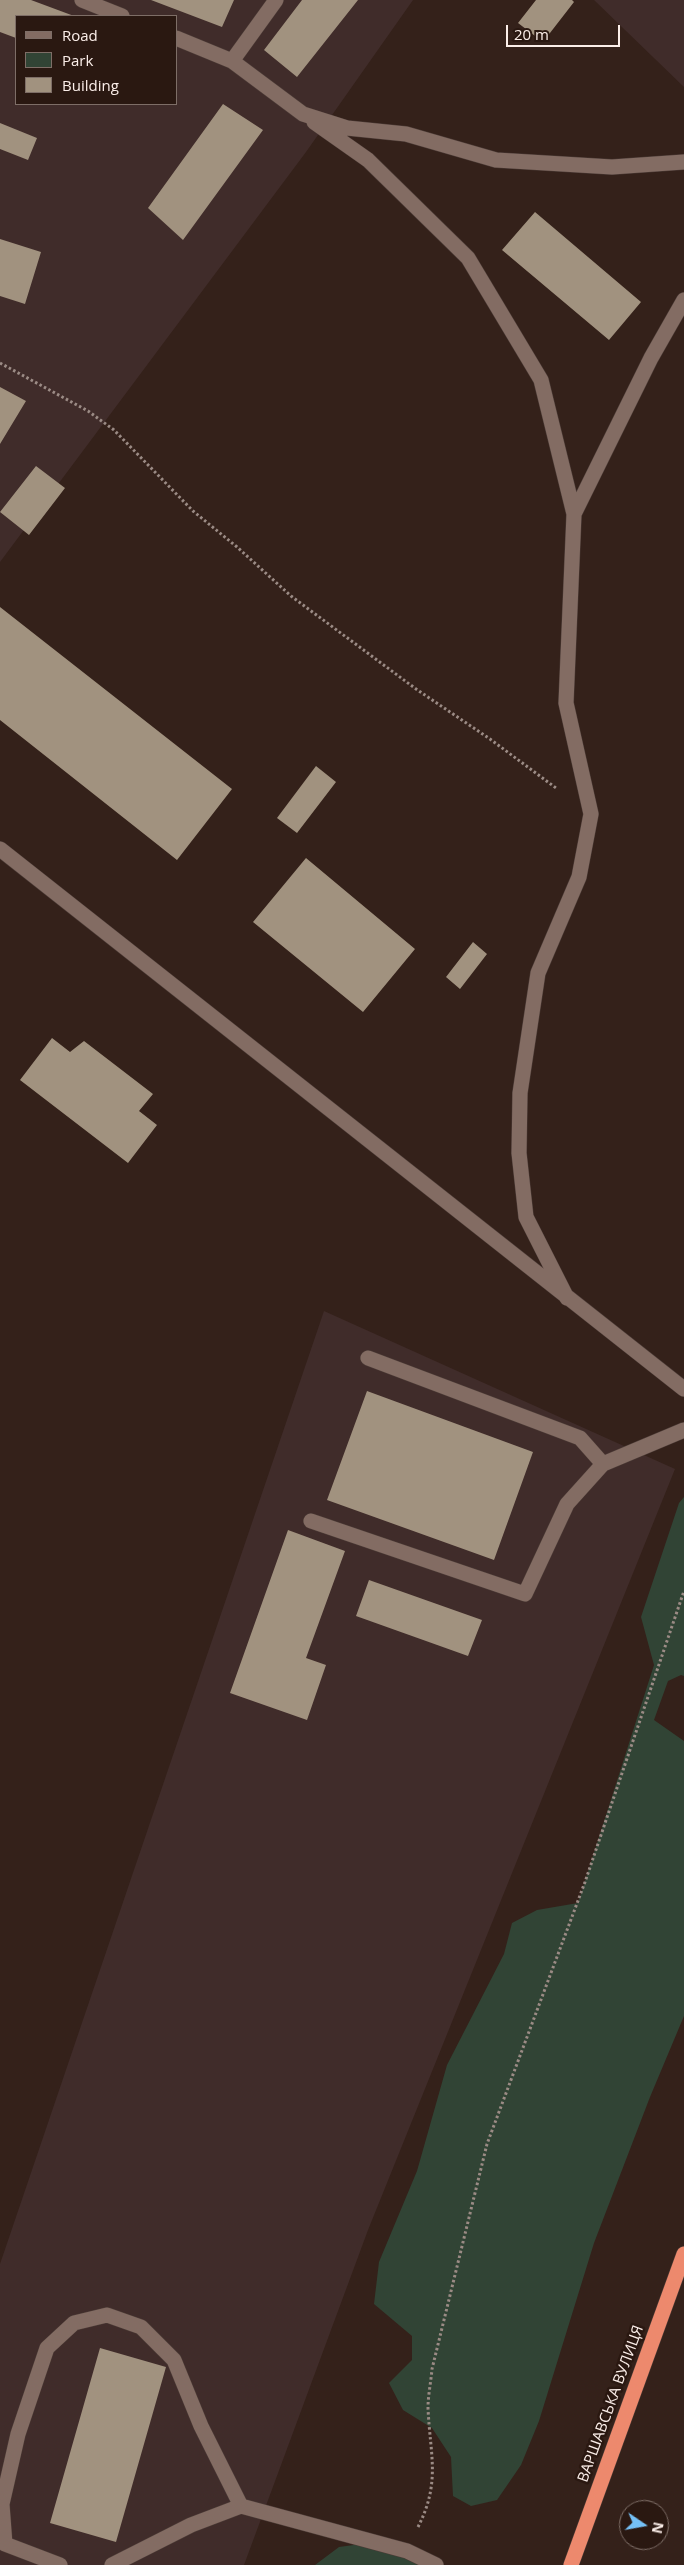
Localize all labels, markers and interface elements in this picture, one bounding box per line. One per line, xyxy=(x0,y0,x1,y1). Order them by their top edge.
legend xyxy=(15,15,178,105)
scale bar xyxy=(509,15,623,47)
text: 20 m xyxy=(514,24,549,44)
text: Road xyxy=(62,25,98,45)
text: Park xyxy=(62,50,93,70)
text: Building xyxy=(62,75,119,95)
street label: ВАРШАВСЬКА ВУЛИЦЯ xyxy=(574,2323,648,2485)
north arrow xyxy=(619,2500,669,2550)
text: N xyxy=(648,2520,669,2536)

